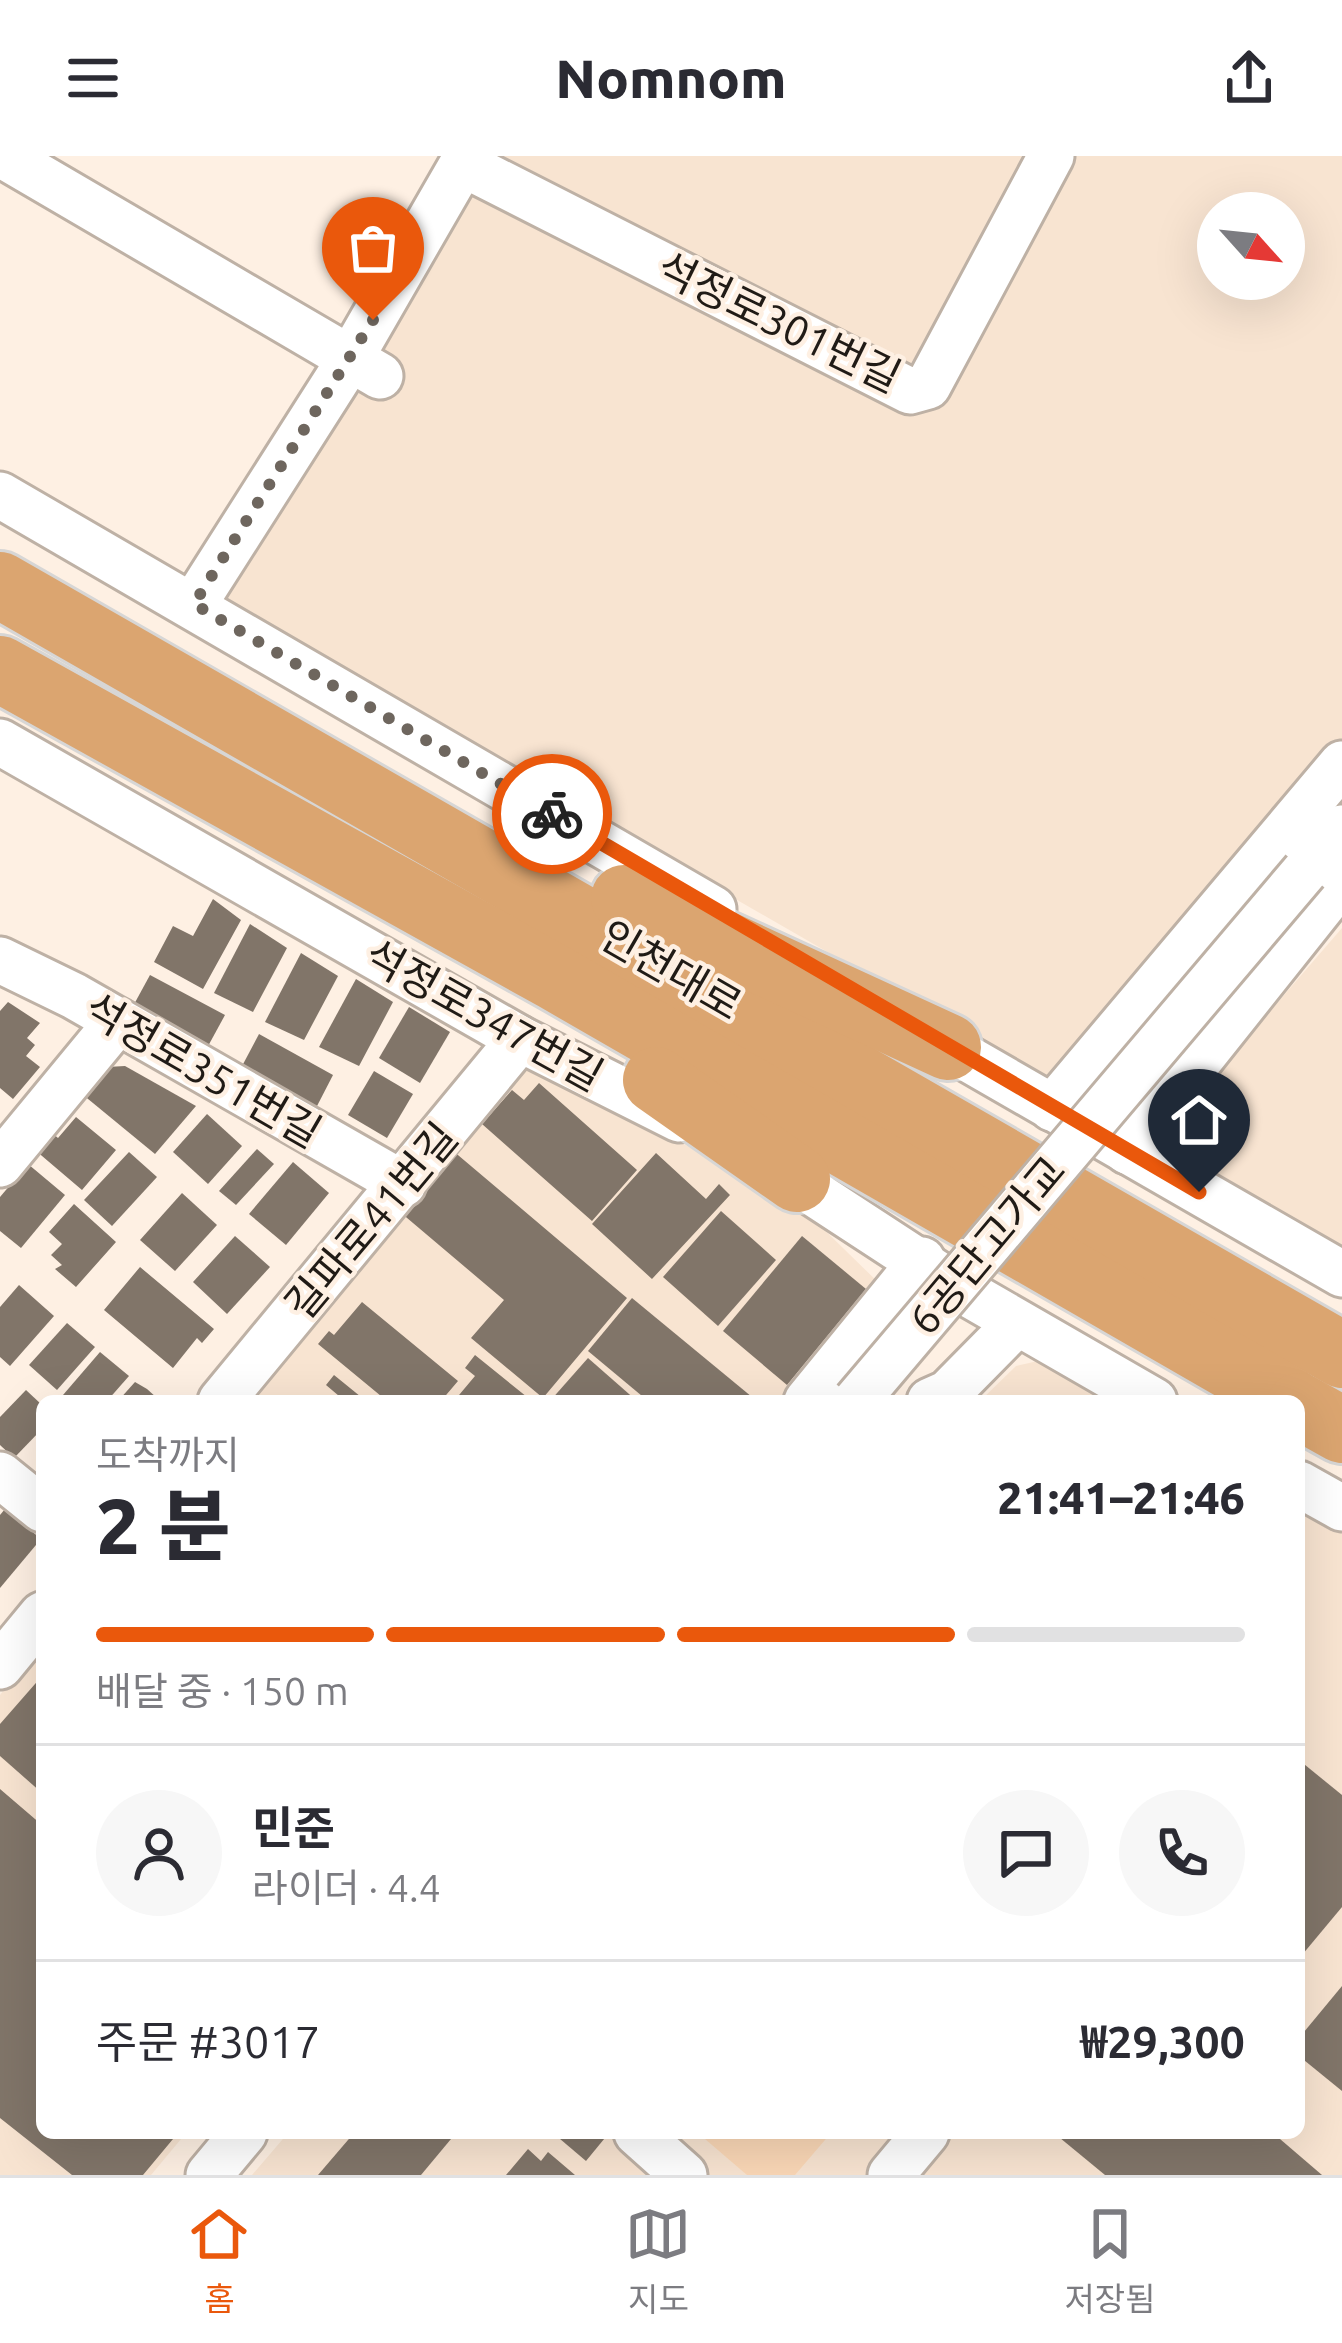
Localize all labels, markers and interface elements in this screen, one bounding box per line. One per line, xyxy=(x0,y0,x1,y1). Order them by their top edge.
icon: menu xyxy=(60,45,126,111)
icon: share xyxy=(1216,45,1282,111)
text: Nomnom xyxy=(555,48,787,108)
north arrow xyxy=(1197,192,1305,300)
map controls xyxy=(1197,192,1305,300)
pin xyxy=(322,197,424,320)
icon: bag xyxy=(340,215,406,281)
street label: 석정로301번길 xyxy=(650,243,908,401)
courier xyxy=(492,754,612,874)
icon: bike xyxy=(519,781,585,847)
street label: 인천대로 xyxy=(593,911,750,1029)
street label: 석정로347번길 xyxy=(357,930,611,1099)
street label: 석정로351번길 xyxy=(77,983,329,1156)
pin xyxy=(1148,1069,1250,1192)
icon: home xyxy=(1166,1087,1232,1153)
street label: 길파로41번길 xyxy=(275,1113,466,1328)
street label: 6공단고가교 xyxy=(899,1146,1074,1343)
text: 도착까지 xyxy=(96,1433,240,1476)
text: 21:41–21:46 xyxy=(997,1472,1245,1523)
text: 2 분 xyxy=(96,1481,230,1569)
text: 배달 중 · 150 m xyxy=(96,1669,349,1712)
button: person xyxy=(96,1790,222,1916)
button: chat xyxy=(963,1790,1089,1916)
button: phone xyxy=(1119,1790,1245,1916)
text: 민준 xyxy=(252,1802,335,1853)
text: 라이더 · 4.4 xyxy=(252,1866,441,1909)
text: 주문 #3017 xyxy=(96,2016,320,2067)
text: ₩29,300 xyxy=(1080,2016,1245,2067)
tab: 홈 xyxy=(186,2201,252,2321)
tab: 지도 xyxy=(625,2201,691,2321)
tab: 저장됨 xyxy=(1064,2201,1156,2321)

